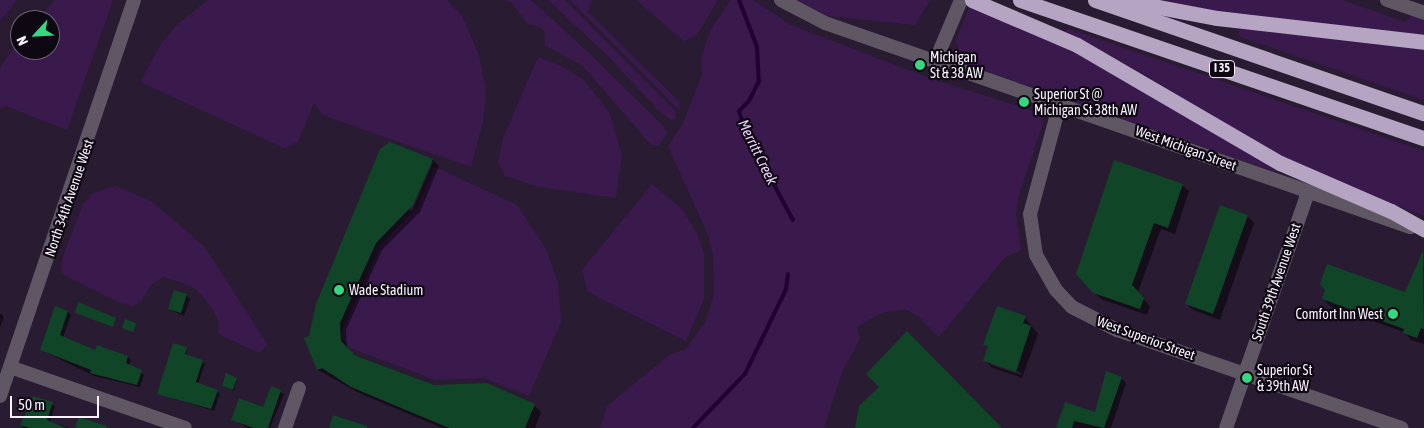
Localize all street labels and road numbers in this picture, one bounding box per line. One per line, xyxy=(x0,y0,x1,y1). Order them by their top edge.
road number: I 35 xyxy=(1208,60,1236,78)
street label: West Michigan Street xyxy=(1133,122,1239,174)
street label: North 34th Avenue West xyxy=(41,137,97,259)
street label: South 39th Avenue West xyxy=(1248,221,1304,343)
street label: West Superior Street xyxy=(1095,312,1197,364)

